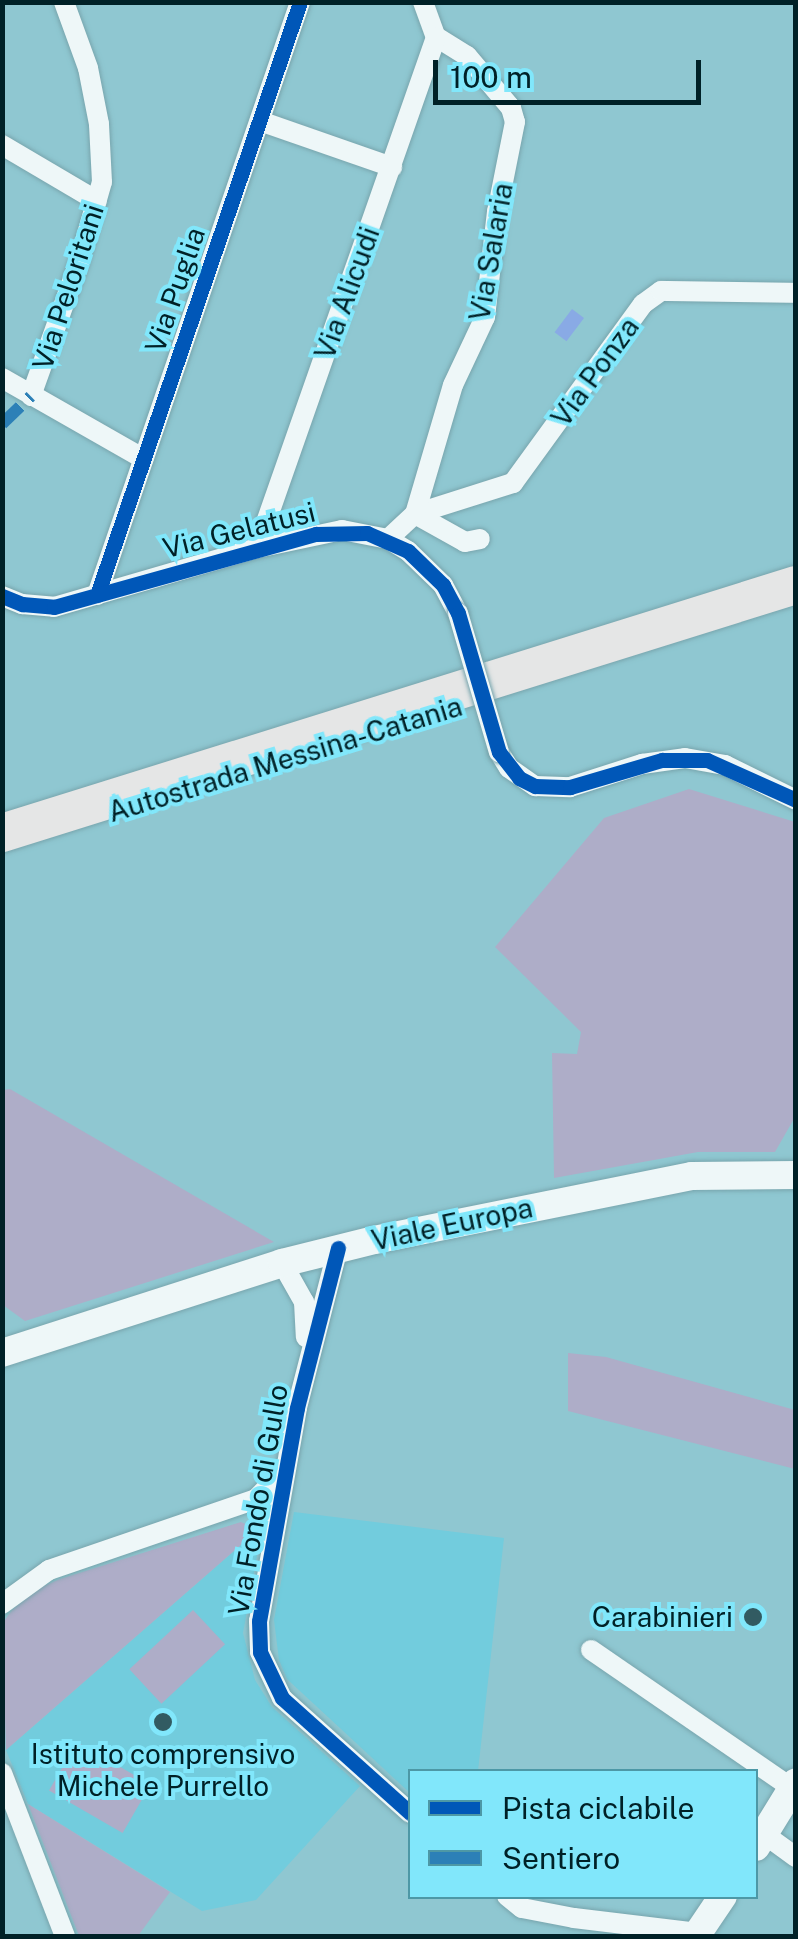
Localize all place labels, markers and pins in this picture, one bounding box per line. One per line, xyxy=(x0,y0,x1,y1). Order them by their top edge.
place label: Carabinieri xyxy=(592,1600,733,1634)
marker: Carabinieri xyxy=(742,1606,764,1628)
marker: Istituto comprensivo Michele Purrello xyxy=(152,1711,174,1733)
place label: Istituto comprensivo Michele Purrello xyxy=(31,1737,295,1803)

